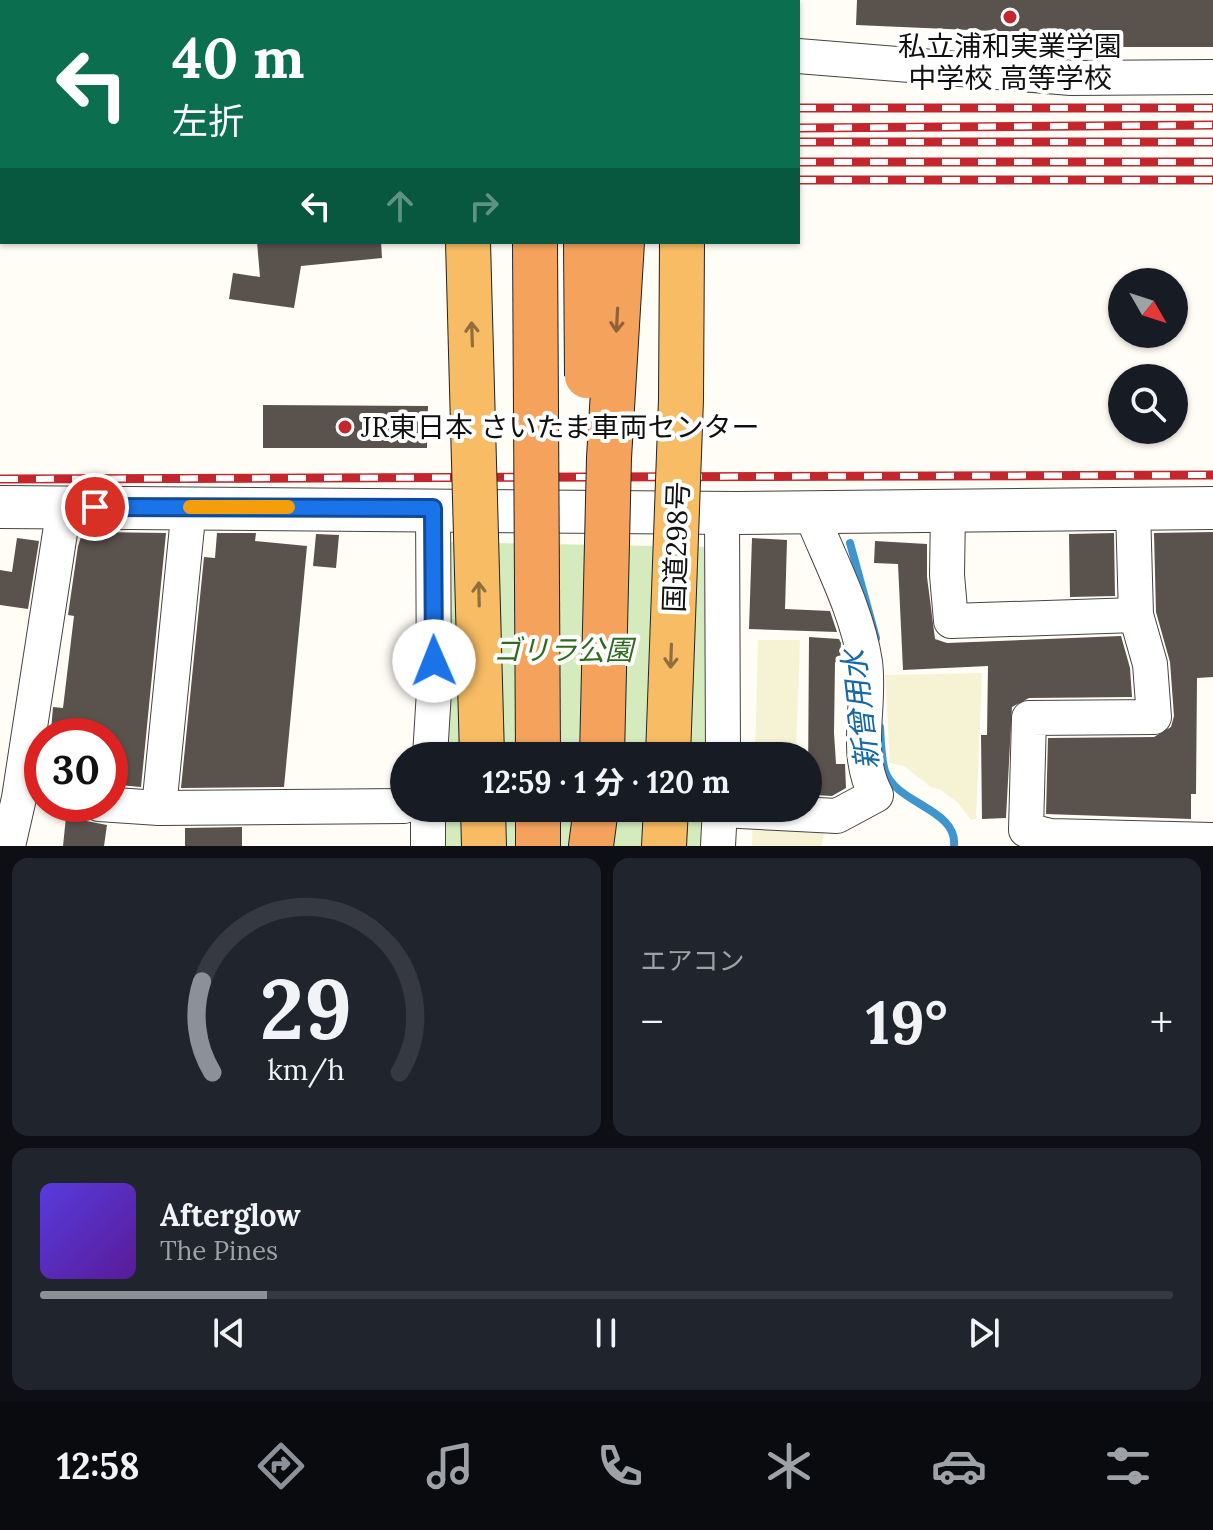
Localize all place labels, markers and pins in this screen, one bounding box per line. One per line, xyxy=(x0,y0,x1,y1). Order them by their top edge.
marker: 私立浦和実業学園 中学校 高等学校 xyxy=(1001,8,1019,26)
place label: 私立浦和実業学園 中学校 高等学校 xyxy=(898,28,1122,96)
place label: JR東日本 さいたま車両センター xyxy=(360,409,760,445)
marker: JR東日本 さいたま車両センター xyxy=(336,418,354,436)
pin xyxy=(61,473,129,541)

